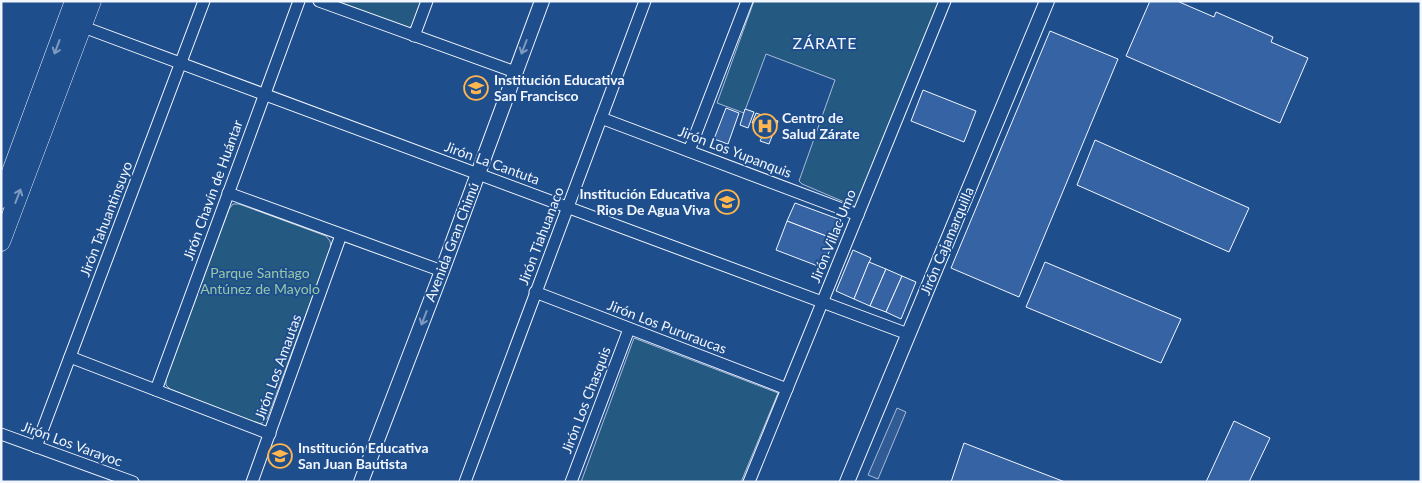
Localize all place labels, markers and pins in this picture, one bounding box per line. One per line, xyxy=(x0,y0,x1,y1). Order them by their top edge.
place label: Institución Educativa San Francisco xyxy=(494,71,625,104)
school or university icon: Institución Educativa San Francisco xyxy=(463,75,489,101)
place label: Centro de Salud Zárate xyxy=(782,109,860,142)
hospital icon: Centro de Salud Zárate xyxy=(752,113,778,139)
place label: Institución Educativa Rios De Agua Viva xyxy=(579,185,710,218)
school or university icon: Institución Educativa Rios De Agua Viva xyxy=(714,189,740,215)
place label: Institución Educativa San Juan Bautista xyxy=(298,439,429,472)
school or university icon: Institución Educativa San Juan Bautista xyxy=(267,443,293,469)

